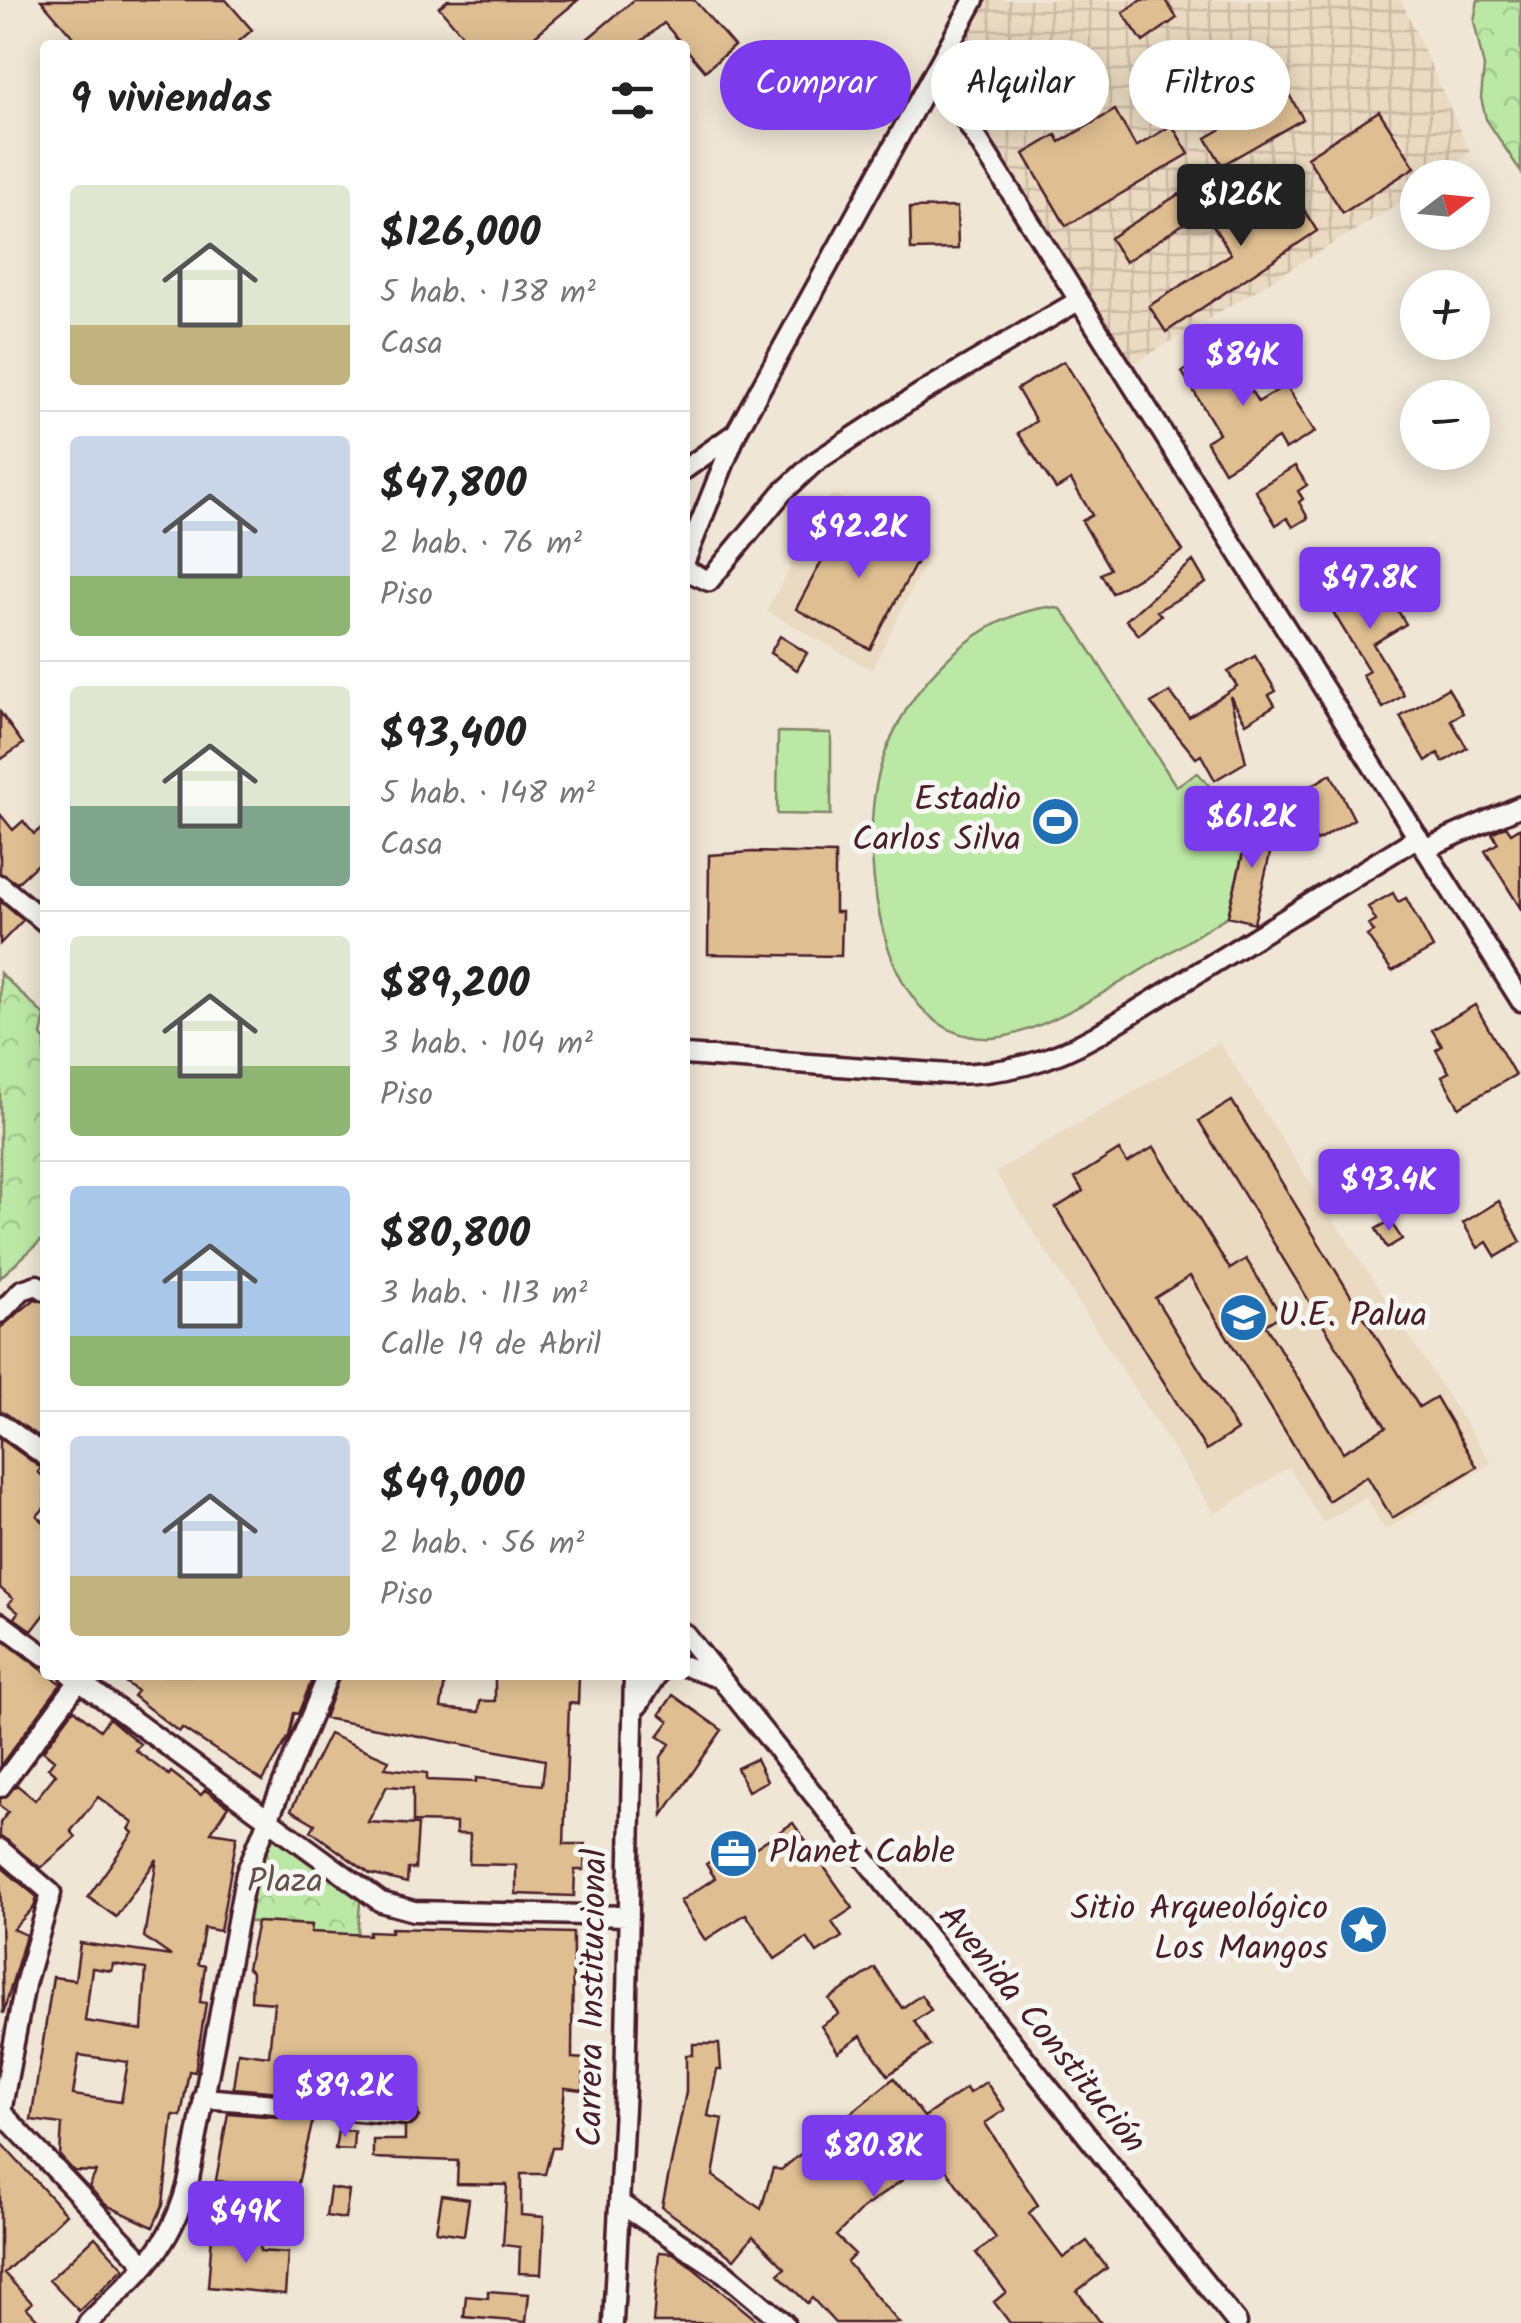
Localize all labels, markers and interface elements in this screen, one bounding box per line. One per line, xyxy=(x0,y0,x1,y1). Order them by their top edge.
chip: Comprar xyxy=(720,40,911,130)
chip: Alquilar xyxy=(931,40,1109,130)
chip: Filtros xyxy=(1129,40,1290,130)
text: 9 viviendas xyxy=(70,67,272,134)
icon: filters xyxy=(605,73,660,128)
north arrow xyxy=(1400,160,1490,250)
map controls xyxy=(1400,160,1490,470)
pin: $126K xyxy=(1171,164,1311,249)
text: $126K xyxy=(1199,171,1283,222)
text: $126,000 xyxy=(380,201,540,268)
icon: home xyxy=(150,225,270,345)
text: 5 hab. · 138 m² xyxy=(380,268,596,319)
button: + xyxy=(1400,270,1490,360)
text: Casa xyxy=(380,319,443,370)
pin: $84K xyxy=(1184,324,1302,409)
text: $84K xyxy=(1206,331,1280,382)
button: − xyxy=(1400,380,1490,470)
text: $47,800 xyxy=(380,452,526,519)
icon: home xyxy=(150,476,270,596)
pin: $92.2K xyxy=(778,496,940,581)
text: $92.2K xyxy=(809,503,909,554)
text: 2 hab. · 76 m² xyxy=(380,519,582,570)
pin: $47.8K xyxy=(1289,547,1451,632)
text: $47.8K xyxy=(1321,554,1419,605)
text: Piso xyxy=(380,570,433,621)
text: $93,400 xyxy=(380,702,526,769)
icon: home xyxy=(150,726,270,846)
text: 5 hab. · 148 m² xyxy=(380,769,595,820)
place label: Estadio Carlos Silva xyxy=(852,773,1021,869)
pin: $61.2K xyxy=(1171,786,1333,871)
text: $61.2K xyxy=(1206,793,1298,844)
sports icon: Estadio Carlos Silva xyxy=(1030,795,1082,847)
text: Casa xyxy=(380,820,443,871)
text: $89,200 xyxy=(380,952,529,1019)
icon: home xyxy=(150,976,270,1096)
text: 3 hab. · 104 m² xyxy=(380,1019,593,1070)
text: Piso xyxy=(380,1070,433,1121)
pin: $93.4K xyxy=(1308,1149,1470,1234)
text: $93.4K xyxy=(1341,1156,1437,1207)
text: $80,800 xyxy=(380,1202,530,1269)
icon: home xyxy=(150,1226,270,1346)
text: 3 hab. · 113 m² xyxy=(380,1269,587,1320)
place label: U.E. Palua xyxy=(1278,1289,1427,1345)
school or university icon: U.E. Palua xyxy=(1217,1291,1269,1343)
text: Calle 19 de Abril xyxy=(380,1320,601,1371)
text: $49,000 xyxy=(380,1452,525,1519)
icon: home xyxy=(150,1476,270,1596)
text: 2 hab. · 56 m² xyxy=(380,1519,584,1570)
text: Piso xyxy=(380,1570,433,1621)
place label: Planet Cable xyxy=(769,1826,955,1882)
office icon: Planet Cable xyxy=(708,1828,760,1880)
street label: Carrera Institucional xyxy=(563,1848,625,2148)
park label: Plaza xyxy=(247,1855,323,1911)
place label: Sitio Arqueológico Los Mangos xyxy=(1071,1882,1328,1978)
street label: Avenida Constitución xyxy=(922,1893,1160,2167)
place icon: Sitio Arqueológico Los Mangos xyxy=(1337,1904,1389,1956)
pin: $89.2K xyxy=(264,2055,426,2140)
text: $89.2K xyxy=(295,2062,395,2113)
pin: $80.8K xyxy=(793,2115,955,2200)
text: $80.8K xyxy=(824,2122,924,2173)
pin: $49K xyxy=(187,2181,305,2266)
text: $49K xyxy=(210,2188,282,2239)

